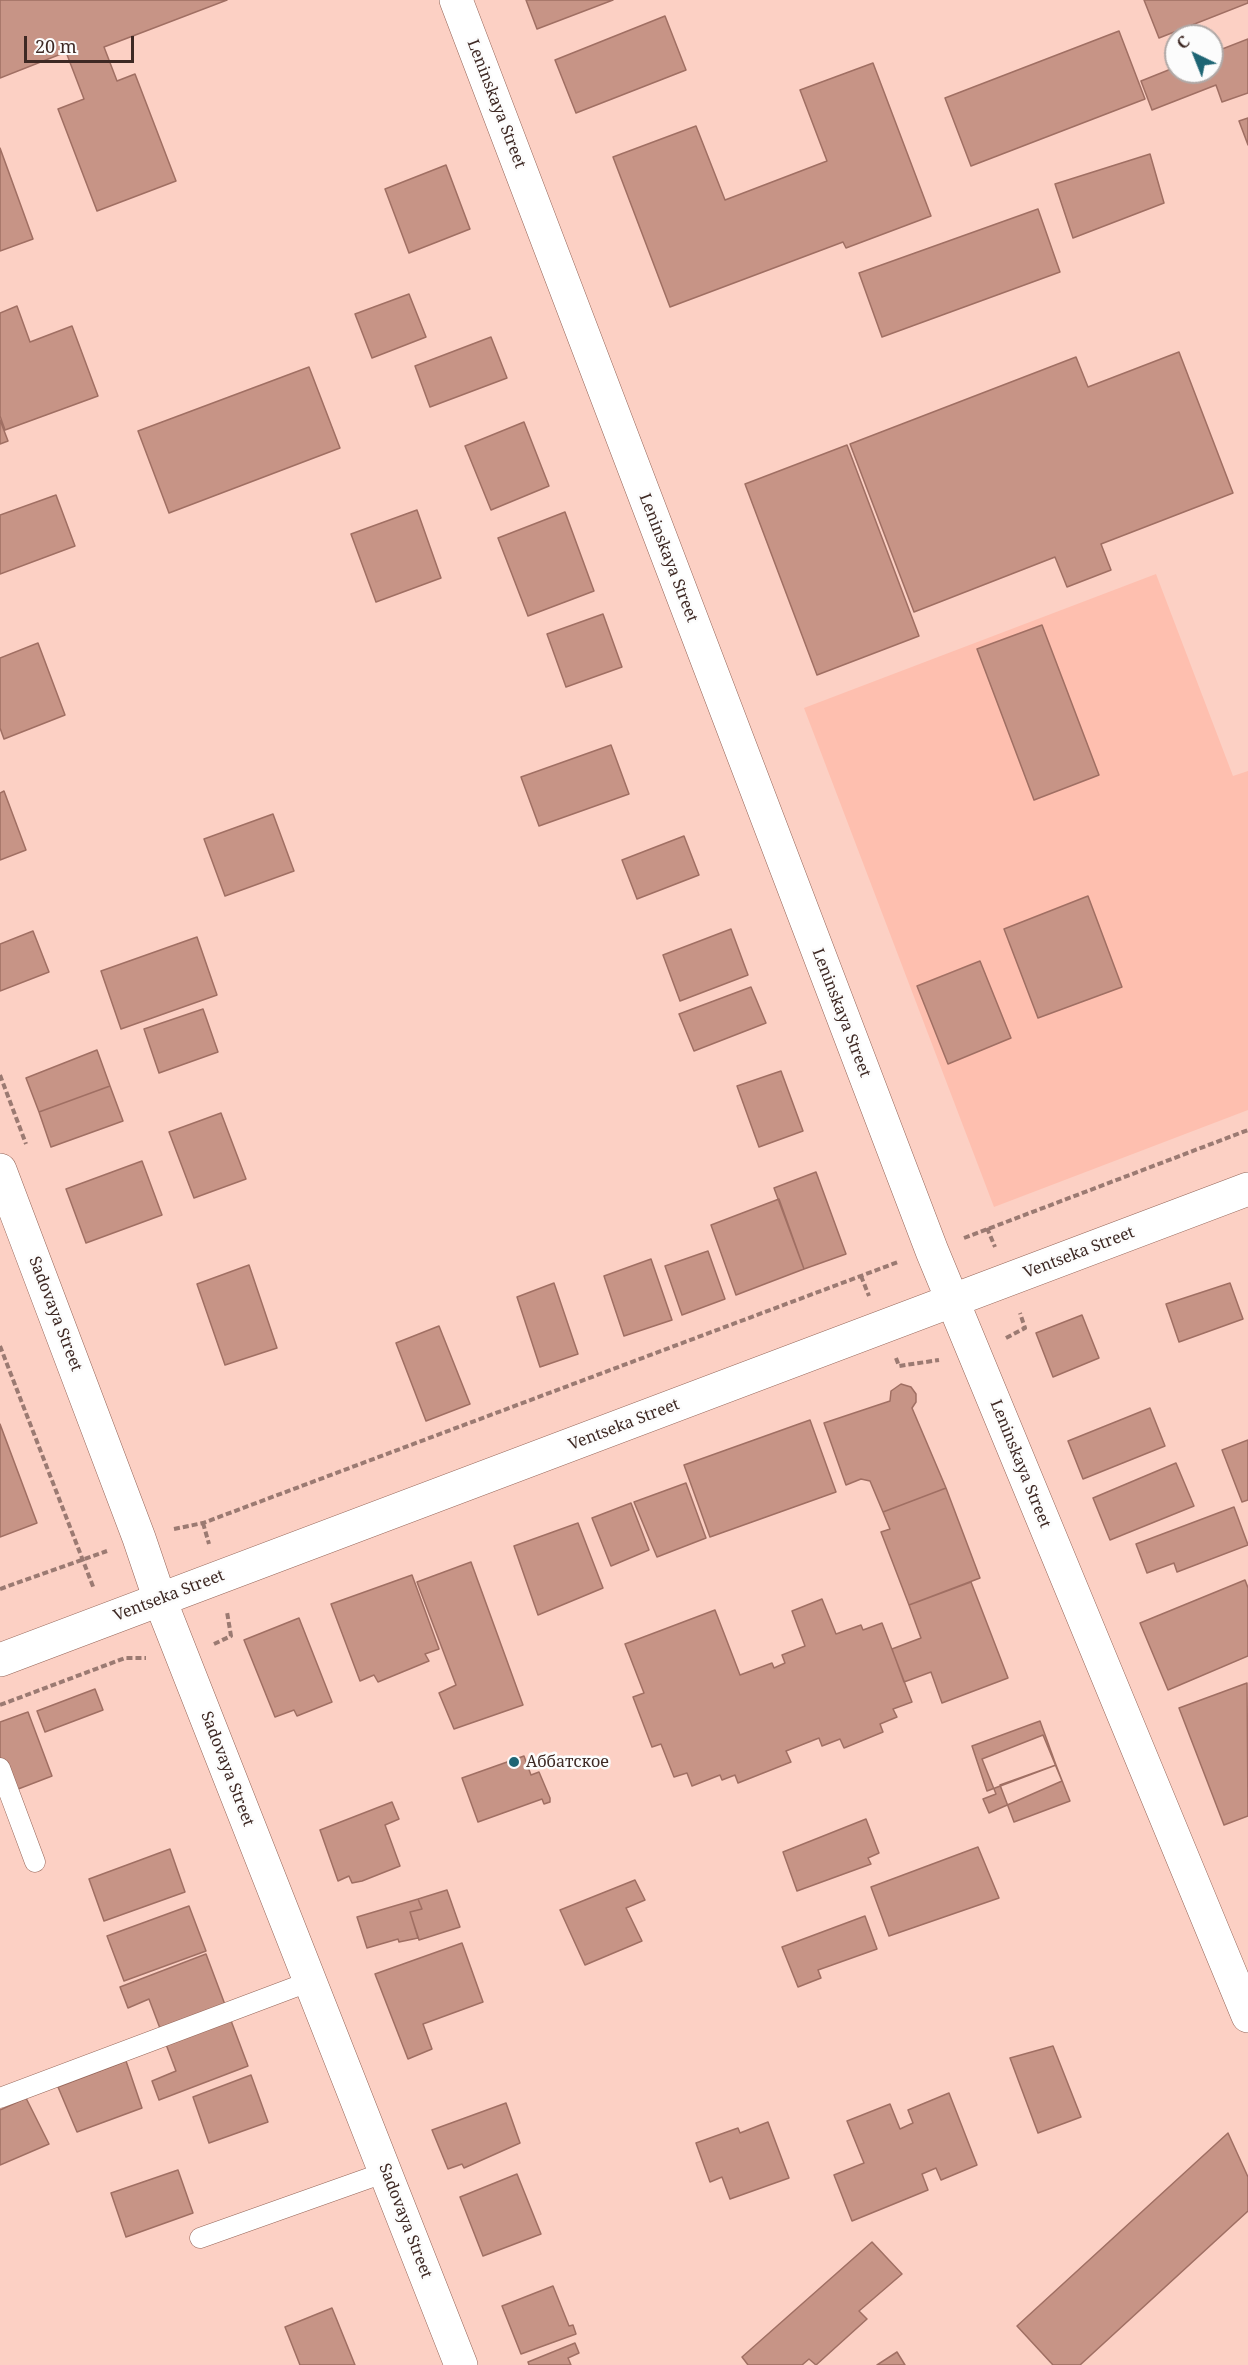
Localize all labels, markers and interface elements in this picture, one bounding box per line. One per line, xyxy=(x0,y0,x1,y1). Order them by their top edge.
scale bar xyxy=(27,24,136,62)
north arrow xyxy=(1164,24,1224,84)
text: С xyxy=(1172,31,1194,54)
text: 20 m xyxy=(35,34,77,58)
street label: Leninskaya Street xyxy=(463,37,529,171)
street label: Leninskaya Street xyxy=(635,491,701,625)
street label: Leninskaya Street xyxy=(808,946,874,1080)
street label: Ventseka Street xyxy=(1021,1223,1137,1283)
street label: Sadovaya Street xyxy=(24,1254,86,1374)
street label: Ventseka Street xyxy=(566,1395,682,1455)
street label: Leninskaya Street xyxy=(986,1397,1054,1531)
street label: Ventseka Street xyxy=(111,1566,227,1626)
street label: Sadovaya Street xyxy=(196,1709,258,1829)
place label: Аббатское xyxy=(526,1752,609,1772)
marker: Аббатское xyxy=(507,1755,521,1769)
street label: Sadovaya Street xyxy=(374,2161,436,2281)

